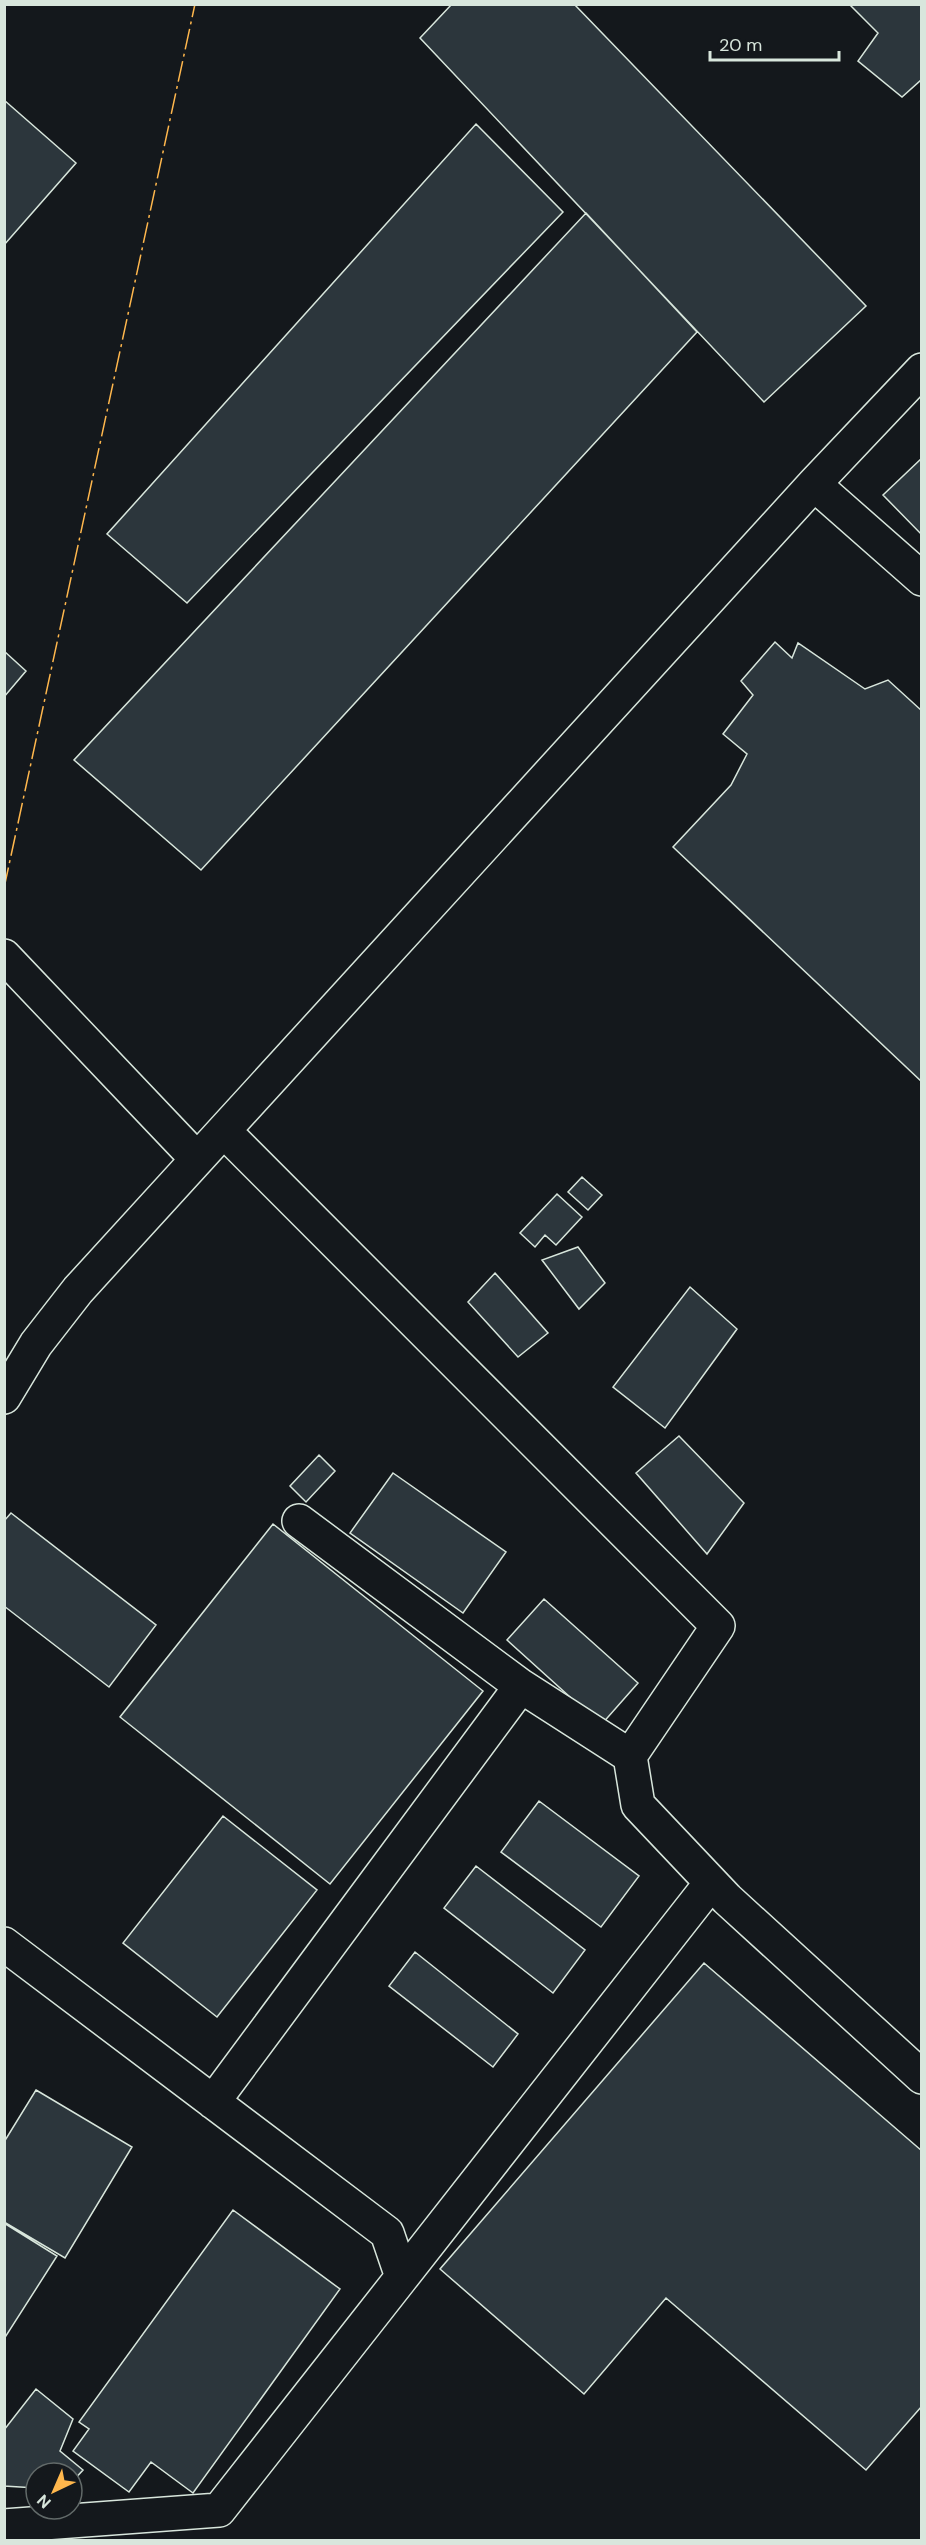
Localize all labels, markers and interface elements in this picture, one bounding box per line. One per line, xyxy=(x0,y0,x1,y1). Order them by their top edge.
scale bar xyxy=(710,24,839,62)
text: 20 m xyxy=(719,33,762,57)
north arrow xyxy=(24,2461,84,2521)
text: N xyxy=(32,2490,55,2513)

